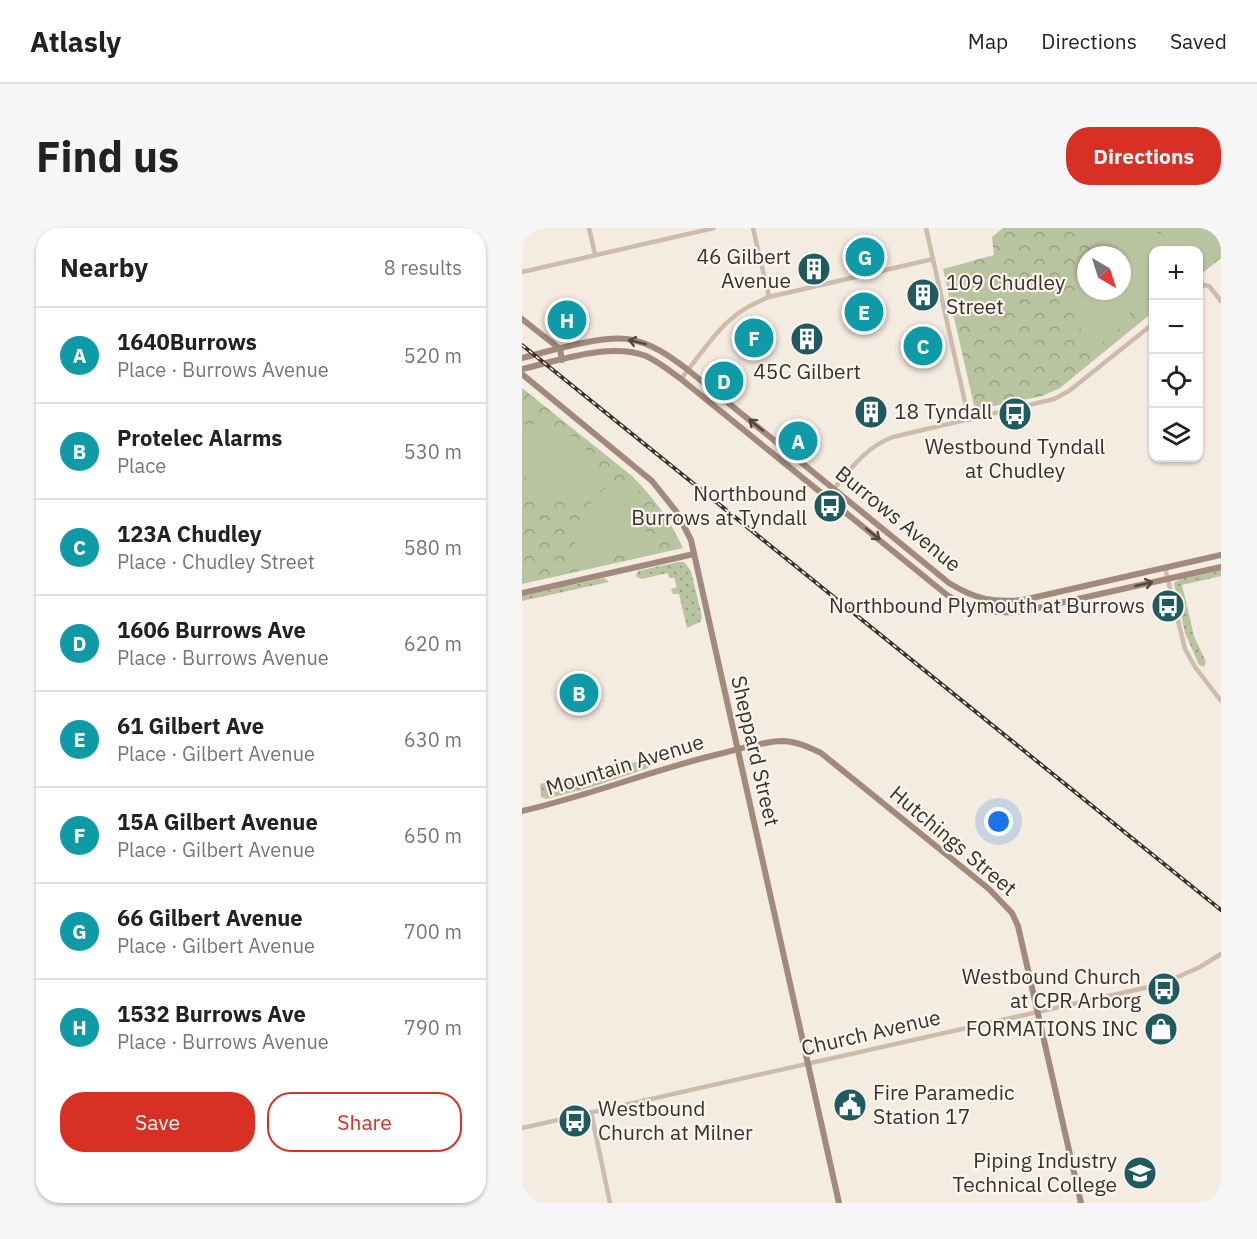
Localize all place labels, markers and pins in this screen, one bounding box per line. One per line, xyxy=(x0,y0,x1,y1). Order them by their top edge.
pin: G xyxy=(846,234,884,279)
place label: 46 Gilbert Avenue xyxy=(696,242,791,294)
building icon: 46 Gilbert Avenue xyxy=(796,251,832,287)
place label: 109 Chudley Street xyxy=(946,268,1066,320)
building icon: 109 Chudley Street xyxy=(905,277,941,313)
pin: E xyxy=(844,290,884,334)
pin: H xyxy=(548,298,586,343)
pin: F xyxy=(734,316,774,360)
building icon: 45C Gilbert xyxy=(789,321,825,357)
pin: C xyxy=(904,324,942,368)
place label: 45C Gilbert xyxy=(753,357,861,385)
pin: D xyxy=(704,358,744,404)
building icon: 18 Tyndall xyxy=(853,394,889,430)
bus stop icon: Westbound Tyndall at Chudley xyxy=(997,396,1033,432)
place label: 18 Tyndall xyxy=(894,397,993,425)
pin: A xyxy=(778,418,818,464)
place label: Westbound Tyndall at Chudley xyxy=(925,432,1106,484)
place label: Northbound Burrows at Tyndall xyxy=(631,479,807,531)
bus stop icon: Northbound Burrows at Tyndall xyxy=(812,488,848,524)
bus stop icon: Northbound Plymouth at Burrows xyxy=(1150,588,1186,624)
place label: Northbound Plymouth at Burrows xyxy=(829,591,1145,619)
pin: B xyxy=(560,670,598,716)
place label: Westbound Church at CPR Arborg xyxy=(962,962,1141,1014)
bus stop icon: Westbound Church at CPR Arborg xyxy=(1146,971,1182,1007)
shop icon: FORMATIONS INC xyxy=(1143,1011,1179,1047)
place label: FORMATIONS INC xyxy=(966,1014,1138,1042)
place label: Fire Paramedic Station 17 xyxy=(873,1078,1015,1130)
public building icon: Fire Paramedic Station 17 xyxy=(832,1087,868,1123)
place label: Westbound Church at Milner xyxy=(598,1094,753,1146)
bus stop icon: Westbound Church at Milner xyxy=(557,1103,593,1139)
place label: Piping Industry Technical College xyxy=(953,1146,1118,1198)
school or university icon: Piping Industry Technical College xyxy=(1122,1155,1158,1191)

